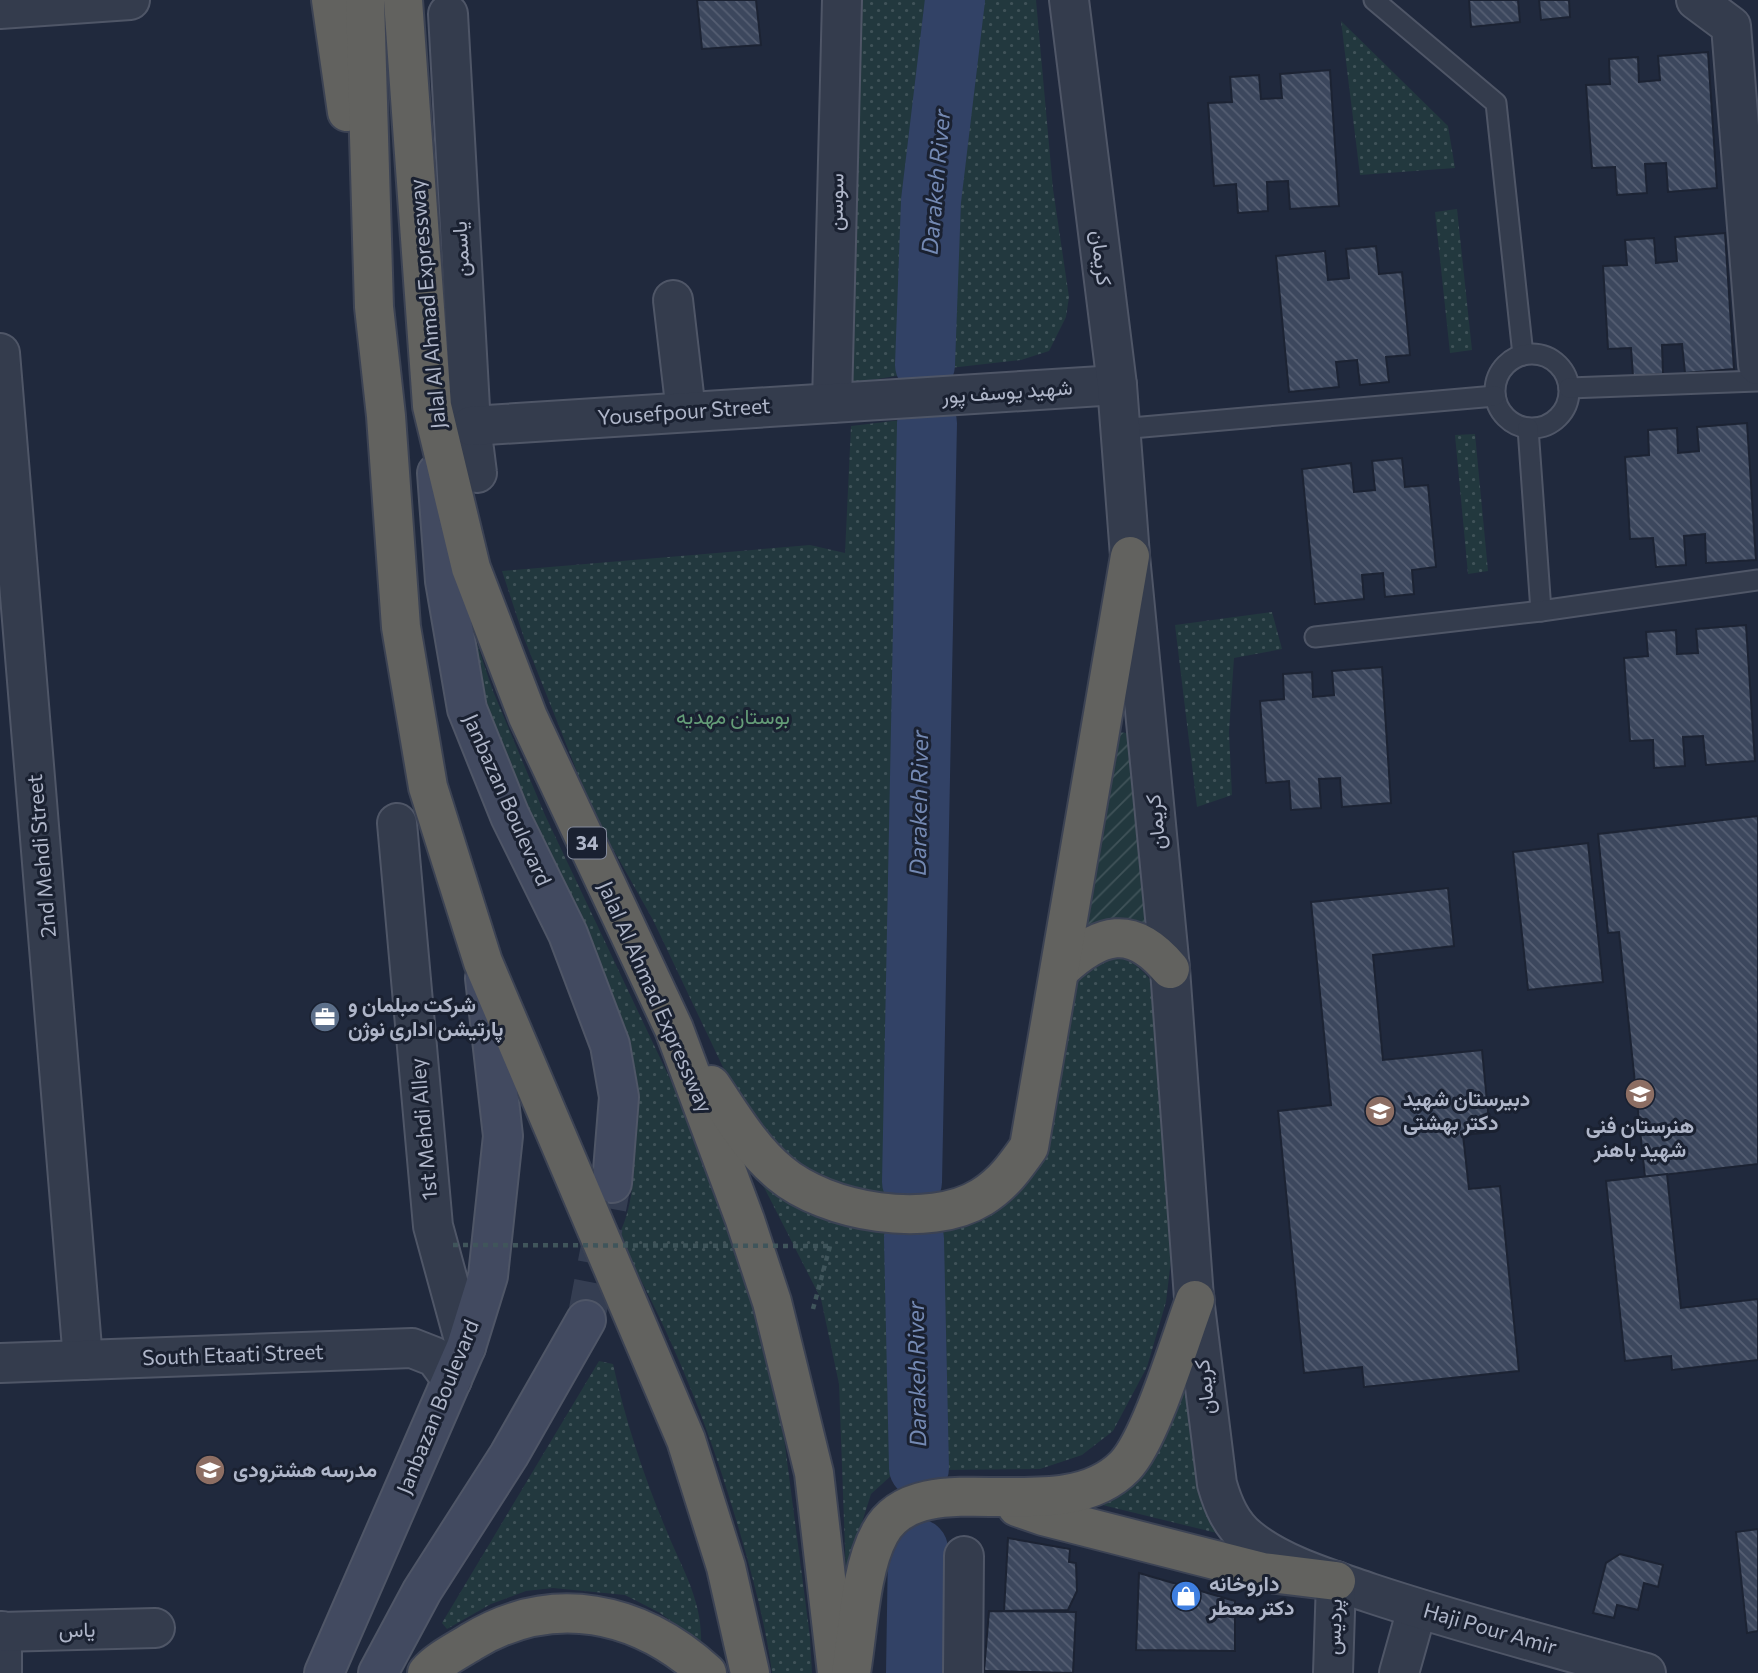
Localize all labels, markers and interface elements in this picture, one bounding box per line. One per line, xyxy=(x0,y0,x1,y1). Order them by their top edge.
water label: Darakeh River xyxy=(915,107,955,256)
street label: سوسن xyxy=(821,173,850,231)
street label: Jalal Al Ahmad Expressway xyxy=(403,178,450,430)
street label: یاسمن xyxy=(446,221,474,278)
street label: کریمان xyxy=(1085,229,1118,287)
street label: شهید یوسف پور xyxy=(940,373,1073,411)
street label: Yousefpour Street xyxy=(597,392,771,429)
park label: بوستان مهدیه xyxy=(676,703,790,730)
street label: Janbazan Boulevard xyxy=(459,709,558,889)
water label: Darakeh River xyxy=(903,729,933,876)
street label: 2nd Mehdi Street xyxy=(21,773,60,939)
street label: کریمان xyxy=(1139,793,1172,851)
road number: 34 xyxy=(568,828,606,858)
street label: Jalal Al Ahmad Expressway xyxy=(594,877,719,1116)
place label: شرکت مبلمان و پارتیشن اداری نوژن xyxy=(348,991,503,1043)
office icon: شرکت مبلمان و پارتیشن اداری نوژن xyxy=(308,1000,342,1034)
street label: 1st Mehdi Alley xyxy=(404,1057,441,1201)
school or university icon: هنرستان فنی شهید باهنر xyxy=(1623,1077,1657,1111)
place label: دبیرستان شهید دکتر بهشتی xyxy=(1403,1085,1530,1136)
school or university icon: دبیرستان شهید دکتر بهشتی xyxy=(1363,1094,1397,1128)
place label: هنرستان فنی شهید باهنر xyxy=(1586,1112,1694,1163)
water label: Darakeh River xyxy=(901,1300,931,1447)
street label: Janbazan Boulevard xyxy=(390,1316,483,1497)
street label: South Etaati Street xyxy=(142,1338,324,1369)
street label: کریمان xyxy=(1188,1358,1221,1416)
school or university icon: مدرسه هشترودی xyxy=(193,1453,227,1487)
place label: مدرسه هشترودی xyxy=(233,1456,377,1483)
place label: داروخانه دکتر معطر xyxy=(1208,1570,1295,1621)
shop icon: داروخانه دکتر معطر xyxy=(1169,1579,1203,1613)
street label: Haji Pour Amir xyxy=(1421,1597,1560,1659)
street label: پردیس xyxy=(1319,1598,1349,1656)
street label: یاس xyxy=(58,1616,96,1642)

